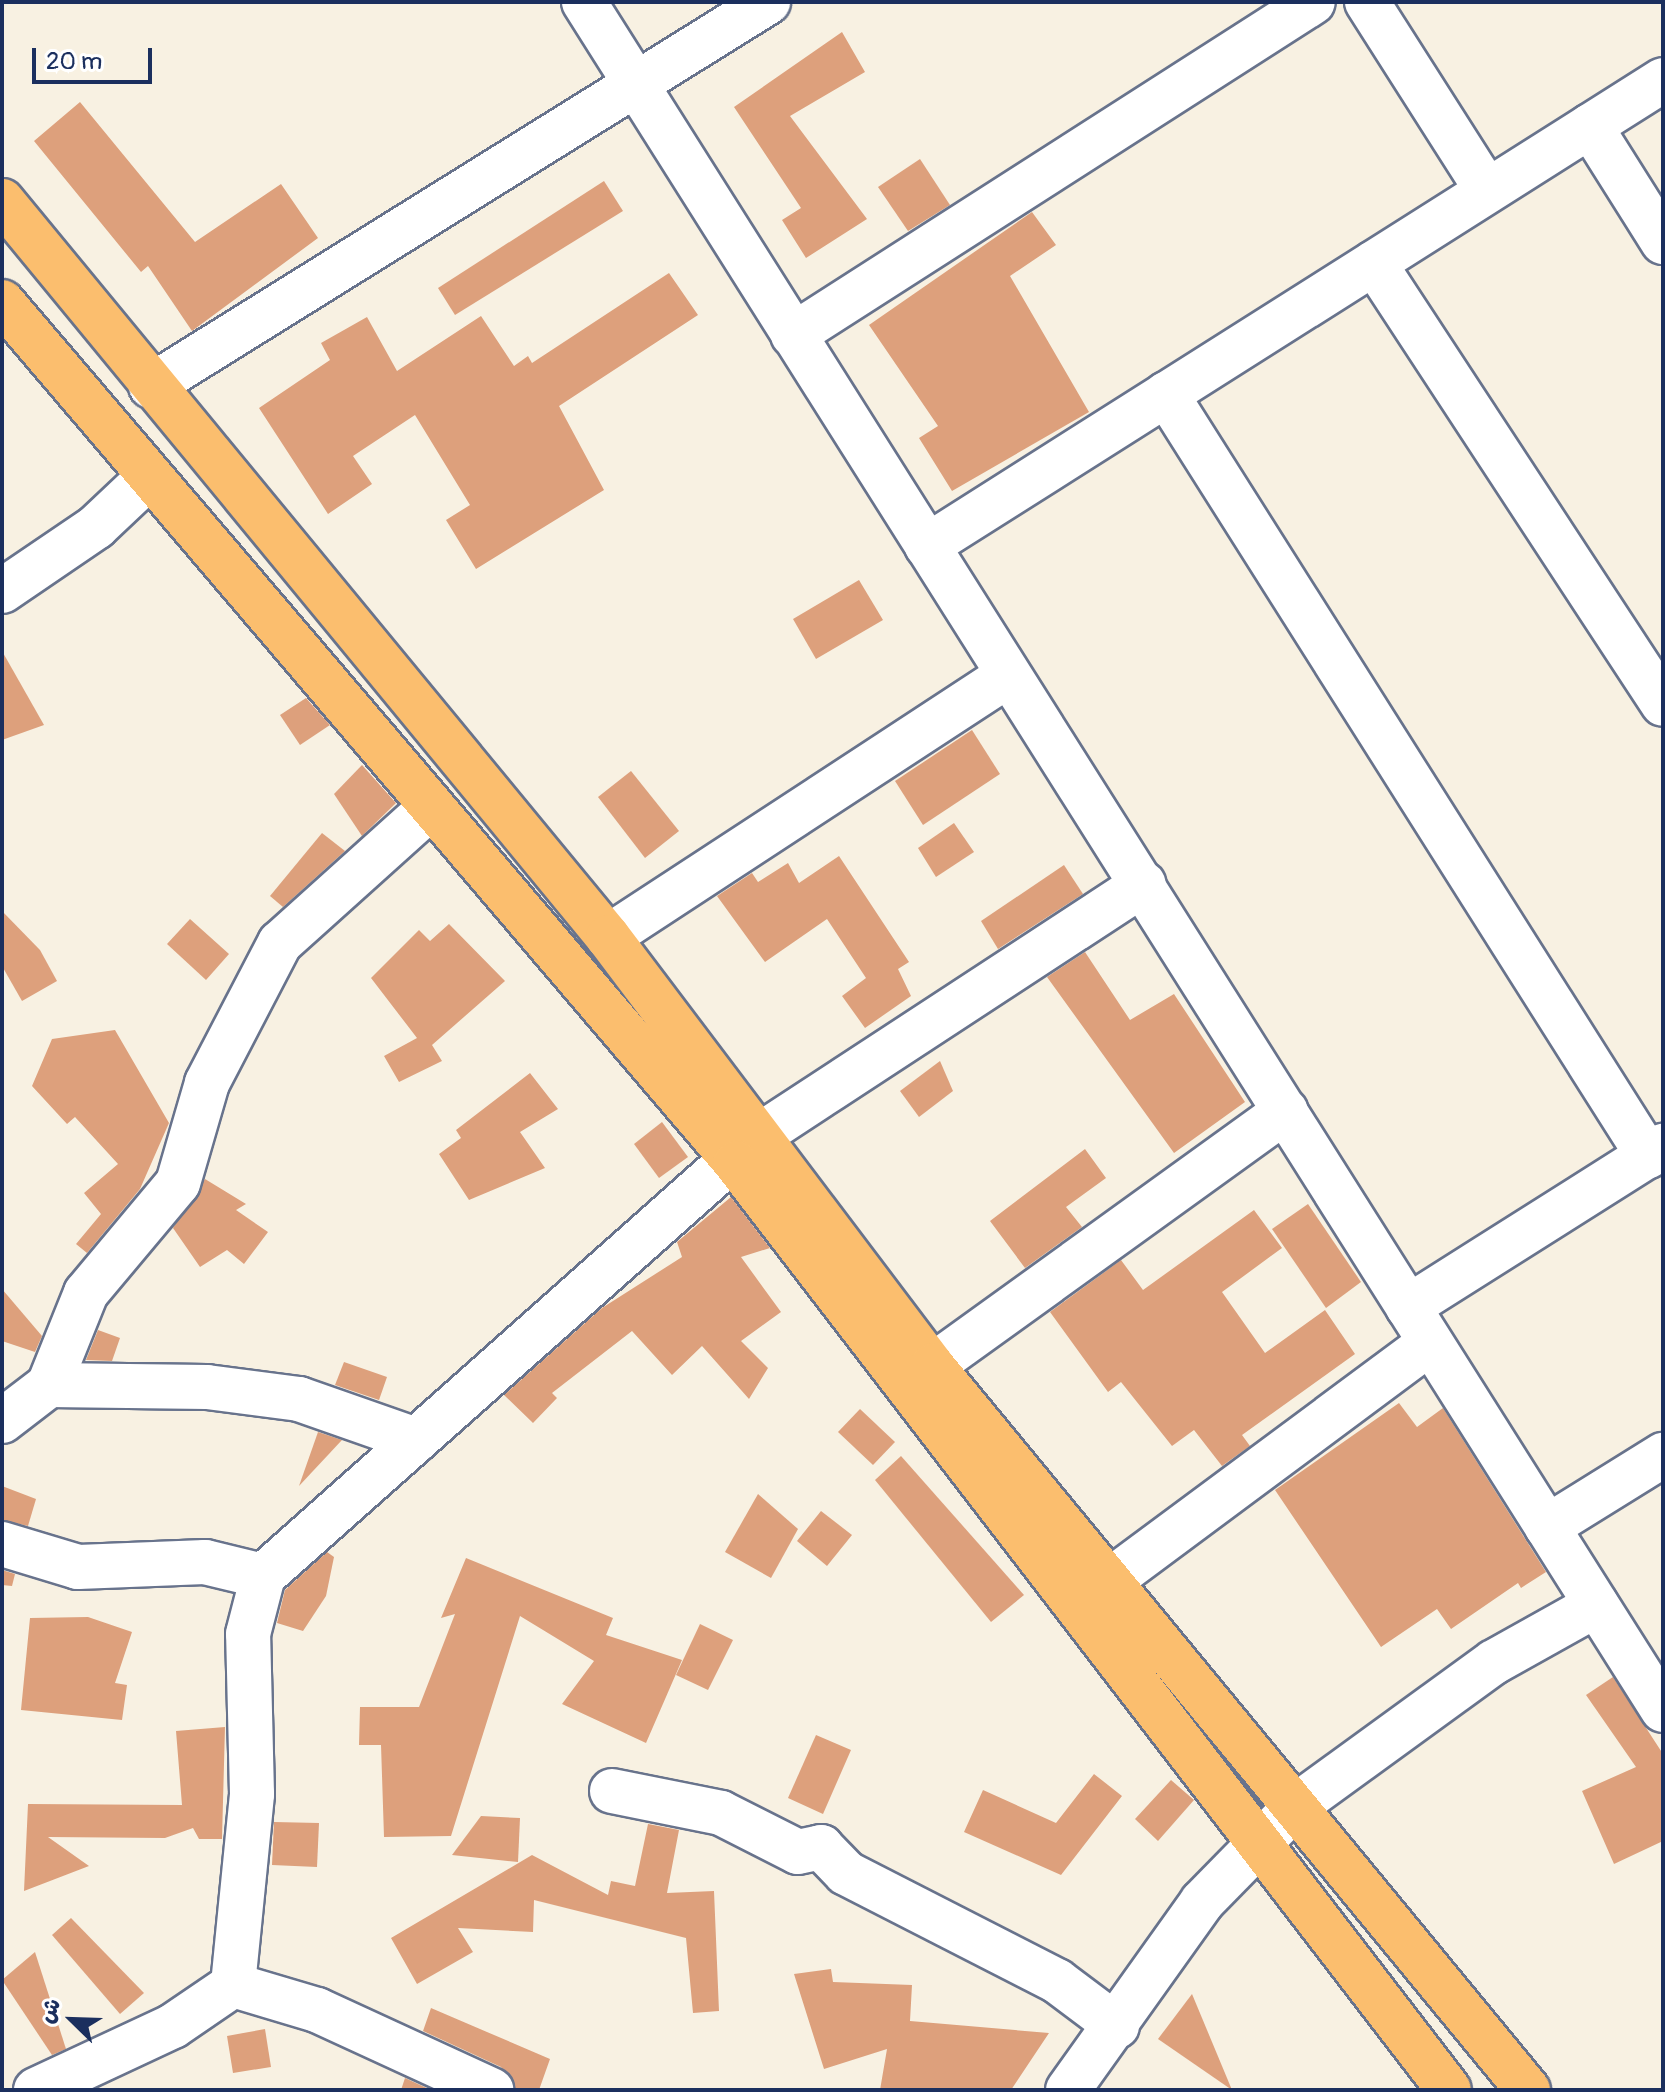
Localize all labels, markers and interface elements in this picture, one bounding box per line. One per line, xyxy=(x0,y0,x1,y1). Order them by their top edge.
scale bar xyxy=(36,32,156,82)
text: 20 m xyxy=(46,47,102,76)
north arrow xyxy=(32,1980,112,2060)
text: ش xyxy=(32,1994,68,2027)

